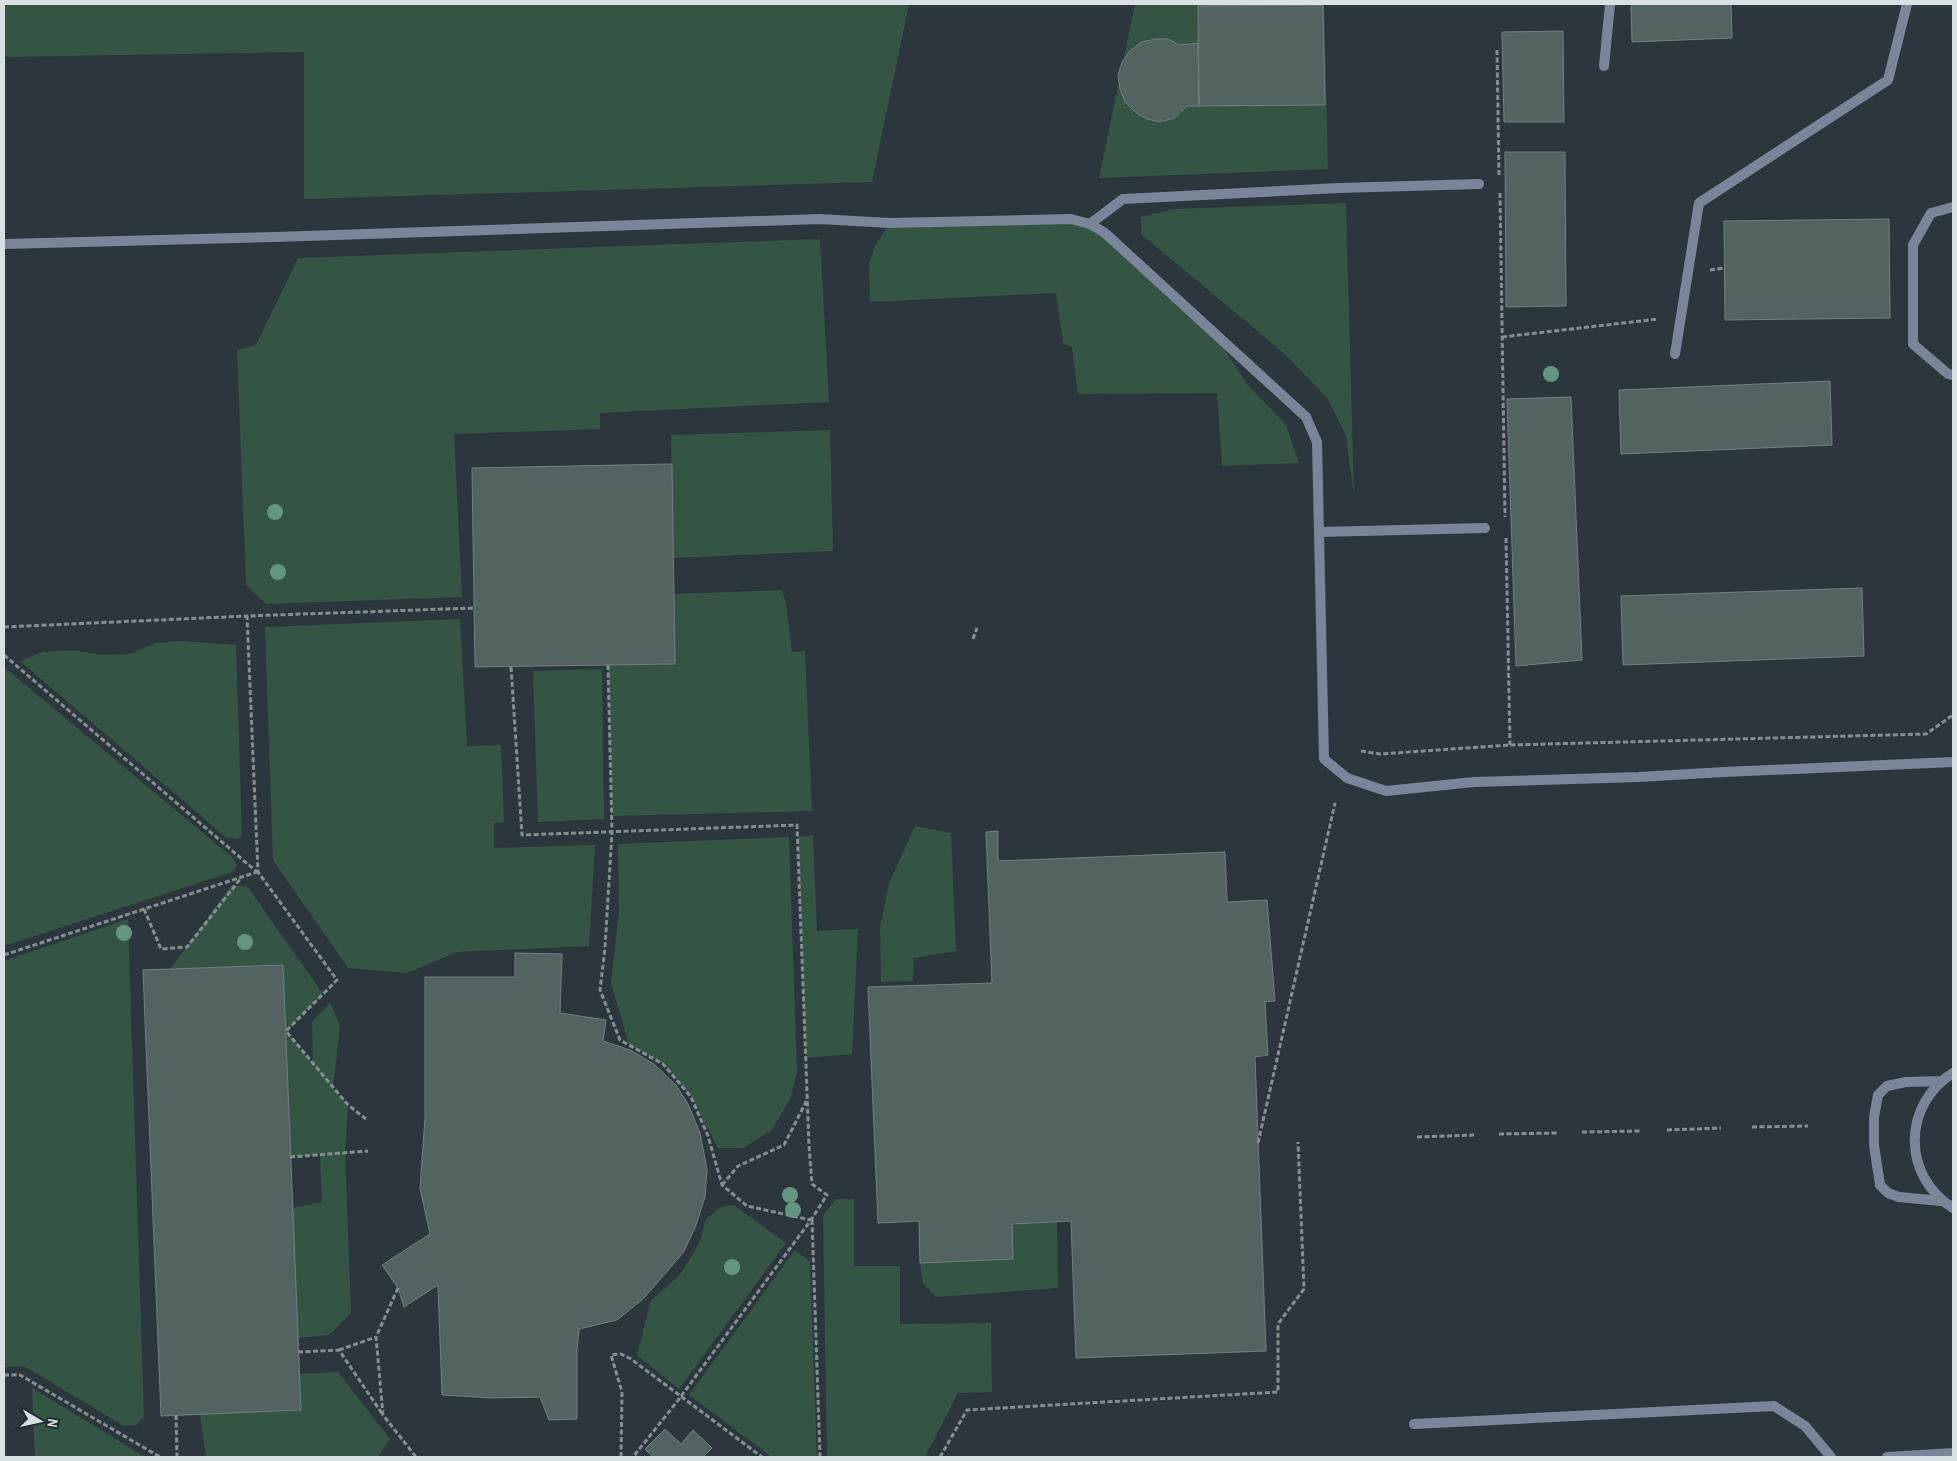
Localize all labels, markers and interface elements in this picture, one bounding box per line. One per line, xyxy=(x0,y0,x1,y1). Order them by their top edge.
north arrow xyxy=(15,1396,65,1446)
text: N xyxy=(43,1418,62,1429)

